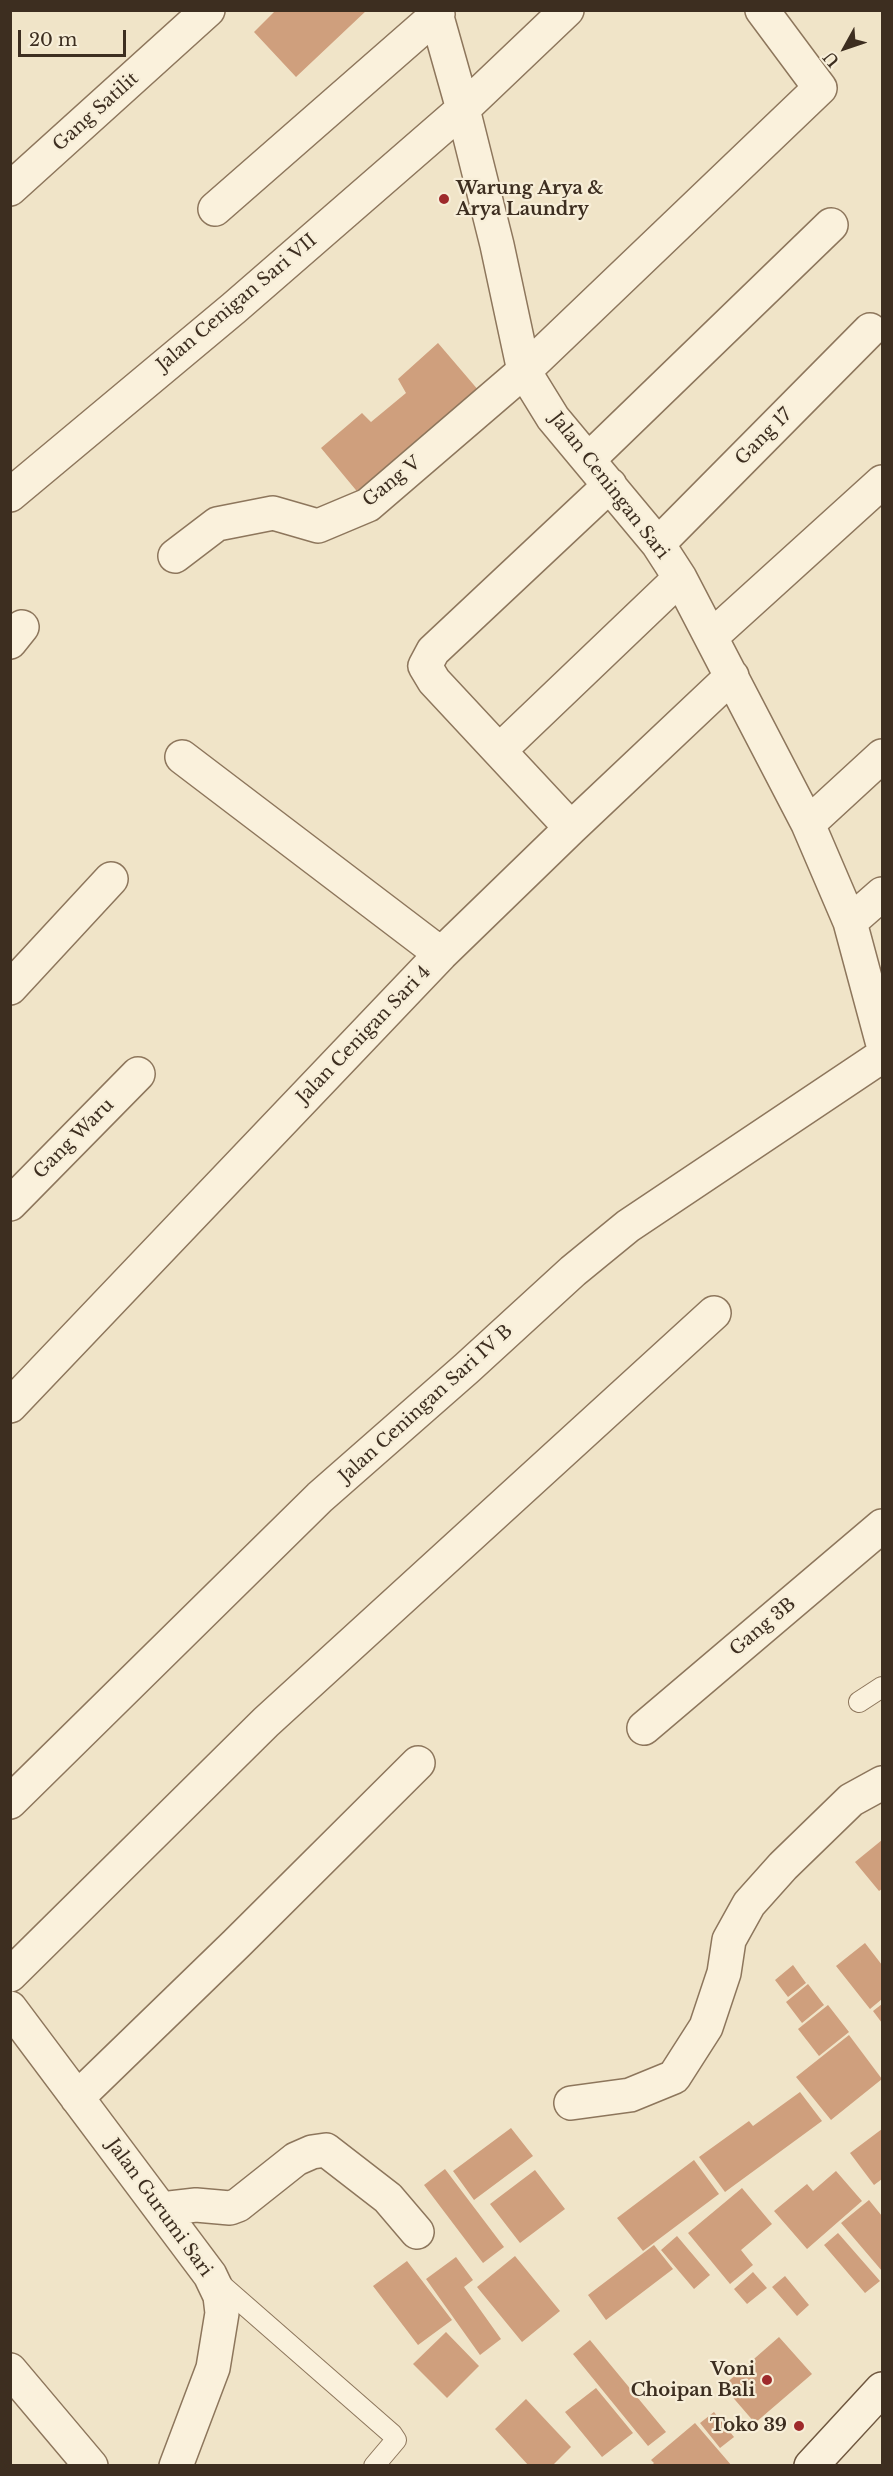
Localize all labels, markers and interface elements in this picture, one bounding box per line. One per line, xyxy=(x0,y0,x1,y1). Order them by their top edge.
scale bar xyxy=(21,18,129,56)
north arrow xyxy=(815,18,875,78)
text: 20 m xyxy=(29,29,77,51)
text: U xyxy=(819,48,843,71)
street label: Gang Satilit xyxy=(49,68,143,156)
place label: Warung Arya & Arya Laundry xyxy=(456,178,604,220)
marker: Warung Arya & Arya Laundry xyxy=(437,192,451,206)
street label: Jalan Cenigan Sari VII xyxy=(153,230,321,376)
street label: Gang 17 xyxy=(731,404,797,470)
street label: Jalan Ceningan Sari xyxy=(545,408,673,564)
street label: Gang V xyxy=(359,452,425,512)
street label: Jalan Cenigan Sari 4 xyxy=(293,962,435,1108)
street label: Gang Waru xyxy=(30,1095,118,1183)
street label: Jalan Ceningan Sari IV B xyxy=(335,1320,517,1488)
street label: Gang 3B xyxy=(726,1593,800,1661)
street label: Jalan Gurumi Sari xyxy=(102,2135,216,2281)
place label: Voni Choipan Bali xyxy=(631,2359,755,2402)
marker: Voni Choipan Bali xyxy=(760,2373,774,2387)
place label: Toko 39 xyxy=(710,2415,787,2437)
marker: Toko 39 xyxy=(792,2419,806,2433)

